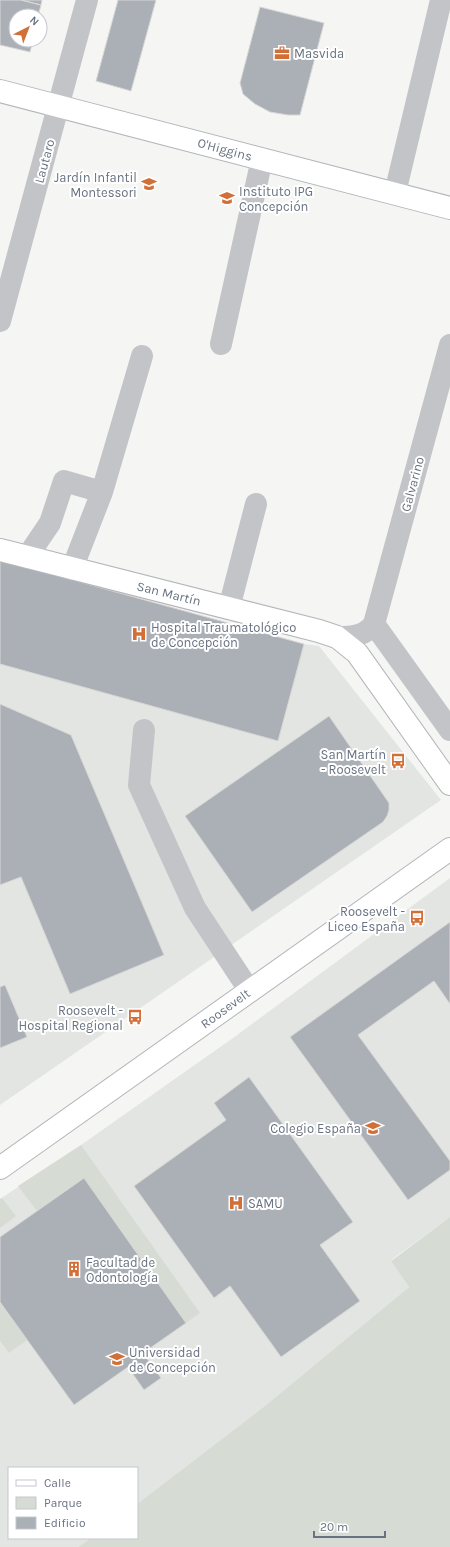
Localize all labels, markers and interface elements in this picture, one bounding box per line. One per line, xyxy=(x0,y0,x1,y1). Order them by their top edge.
north arrow xyxy=(8,8,48,48)
text: N xyxy=(27,13,42,28)
office icon: Masvida xyxy=(273,44,291,62)
place label: Masvida xyxy=(294,46,344,61)
street label: O'Higgins xyxy=(196,135,254,164)
street label: Lautaro xyxy=(31,137,58,185)
place label: Jardín Infantil Montessori xyxy=(54,170,137,200)
school or university icon: Jardín Infantil Montessori xyxy=(140,175,158,193)
place label: Instituto IPG Concepción xyxy=(239,184,313,214)
school or university icon: Instituto IPG Concepción xyxy=(218,189,236,207)
street label: Galvarino xyxy=(398,455,427,513)
street label: San Martín xyxy=(135,578,202,609)
place label: Hospital Traumatológico de Concepción xyxy=(151,620,296,650)
hospital icon: Hospital Traumatológico de Concepción xyxy=(130,625,148,643)
place label: San Martín - Roosevelt xyxy=(321,747,386,777)
bus stop icon: San Martín - Roosevelt xyxy=(389,752,407,770)
place label: Roosevelt - Liceo España xyxy=(328,904,405,934)
bus stop icon: Roosevelt - Liceo España xyxy=(408,909,426,927)
street label: Roosevelt xyxy=(198,985,253,1031)
place label: Roosevelt - Hospital Regional xyxy=(19,1003,123,1033)
bus stop icon: Roosevelt - Hospital Regional xyxy=(126,1008,144,1026)
school or university icon: Colegio España xyxy=(364,1119,382,1137)
place label: Colegio España xyxy=(270,1121,361,1136)
hospital icon: SAMU xyxy=(227,1194,245,1212)
place label: SAMU xyxy=(248,1196,283,1211)
place label: Facultad de Odontología xyxy=(86,1255,158,1285)
building icon: Facultad de Odontología xyxy=(65,1260,83,1278)
place label: Universidad de Concepción xyxy=(129,1345,216,1375)
school or university icon: Universidad de Concepción xyxy=(108,1350,126,1368)
legend xyxy=(8,1467,138,1539)
text: Calle xyxy=(44,1476,71,1490)
text: Parque xyxy=(44,1496,82,1510)
scale bar xyxy=(314,1513,385,1539)
text: Edificio xyxy=(44,1516,85,1530)
text: 20 m xyxy=(320,1520,348,1534)

